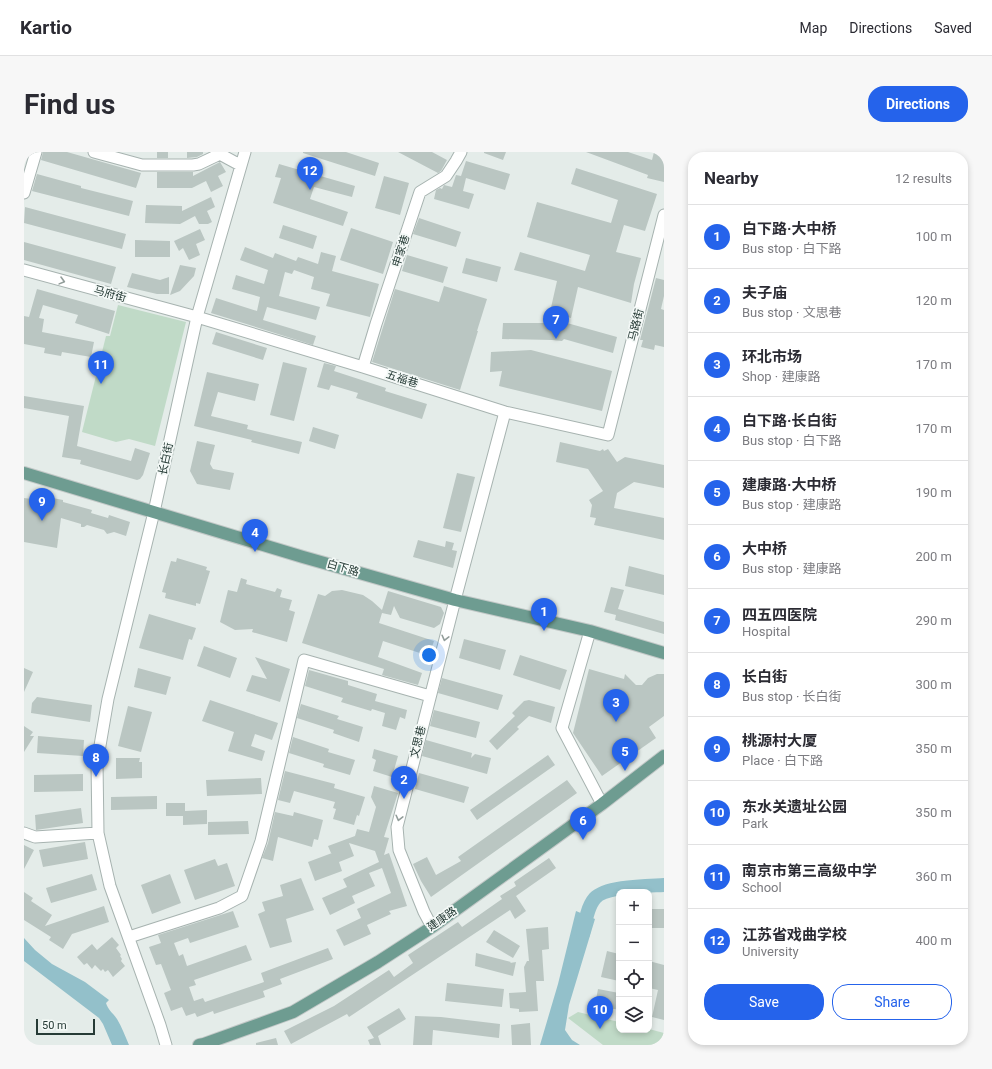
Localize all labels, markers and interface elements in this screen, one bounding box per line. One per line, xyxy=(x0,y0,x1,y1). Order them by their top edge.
text: Kartio xyxy=(20,16,72,39)
text: Map xyxy=(800,20,827,36)
text: Directions xyxy=(849,20,912,36)
text: Saved xyxy=(934,20,972,36)
button: Directions xyxy=(868,86,968,122)
text: Find us xyxy=(24,88,115,121)
pin: 12 xyxy=(297,157,323,190)
text: Nearby xyxy=(704,168,759,188)
text: 12 results xyxy=(895,171,952,186)
text: 白下路·大中桥 xyxy=(742,220,837,238)
text: 1 xyxy=(713,229,721,244)
text: 100 m xyxy=(915,229,952,244)
street label: 申家巷 xyxy=(390,233,412,269)
text: Bus stop · 白下路 xyxy=(742,241,842,256)
one-way arrow xyxy=(58,276,65,285)
street label: 马府街 xyxy=(92,283,128,305)
text: 夫子庙 xyxy=(742,284,787,302)
text: 2 xyxy=(713,293,721,308)
text: 120 m xyxy=(915,293,952,308)
text: Bus stop · 文思巷 xyxy=(742,305,842,320)
pin: 7 xyxy=(543,306,569,339)
street label: 马路街 xyxy=(626,307,646,343)
text: 环北市场 xyxy=(742,348,802,366)
pin: 11 xyxy=(88,351,114,384)
text: 3 xyxy=(713,357,721,372)
text: 170 m xyxy=(915,357,952,372)
street label: 五福巷 xyxy=(384,368,420,390)
text: Shop · 建康路 xyxy=(742,369,820,384)
text: 白下路·长白街 xyxy=(742,412,837,430)
text: 4 xyxy=(713,421,721,436)
text: 170 m xyxy=(915,421,952,436)
text: Bus stop · 白下路 xyxy=(742,433,842,448)
street label: 长白街 xyxy=(156,442,176,476)
text: 建康路·大中桥 xyxy=(742,476,837,494)
text: 5 xyxy=(713,485,721,500)
text: 190 m xyxy=(915,485,952,500)
pin: 9 xyxy=(29,488,55,521)
text: Bus stop · 建康路 xyxy=(742,497,842,512)
pin: 4 xyxy=(242,519,268,552)
text: 大中桥 xyxy=(742,540,787,558)
text: 6 xyxy=(713,549,721,564)
text: 200 m xyxy=(915,549,952,564)
street label: 白下路 xyxy=(325,557,361,579)
text: Bus stop · 建康路 xyxy=(742,561,842,576)
pin: 1 xyxy=(531,598,557,631)
text: 四五四医院 xyxy=(742,606,817,624)
text: 7 xyxy=(713,613,721,628)
text: 290 m xyxy=(915,613,952,628)
text: Hospital xyxy=(742,624,790,639)
one-way arrow xyxy=(441,634,450,641)
your location xyxy=(419,645,439,665)
text: 长白街 xyxy=(742,668,787,686)
text: 8 xyxy=(713,677,721,692)
text: 300 m xyxy=(915,677,952,692)
pin: 3 xyxy=(603,689,629,722)
text: Bus stop · 长白街 xyxy=(742,689,842,704)
street label: 文思巷 xyxy=(408,724,428,760)
text: 桃源村大厦 xyxy=(742,732,817,750)
pin: 5 xyxy=(612,738,638,771)
text: 9 xyxy=(713,741,721,756)
text: 350 m xyxy=(915,741,952,756)
pin: 8 xyxy=(83,744,109,777)
text: Place · 白下路 xyxy=(742,753,823,768)
pin: 2 xyxy=(391,766,417,799)
text: 东水关遗址公园 xyxy=(742,798,847,816)
text: 10 xyxy=(710,805,724,820)
text: 350 m xyxy=(915,805,952,820)
pin: 6 xyxy=(570,807,596,840)
one-way arrow xyxy=(395,815,404,822)
text: Park xyxy=(742,816,768,831)
text: 南京市第三高级中学 xyxy=(742,862,877,880)
text: 11 xyxy=(710,869,724,884)
text: 360 m xyxy=(915,869,952,884)
text: School xyxy=(742,880,782,895)
map controls xyxy=(616,889,652,1033)
button: + xyxy=(616,889,652,925)
street label: 建康路 xyxy=(425,904,459,934)
button: − xyxy=(616,925,652,961)
text: 江苏省戏曲学校 xyxy=(742,926,847,944)
text: 12 xyxy=(710,933,724,948)
text: 400 m xyxy=(915,933,952,948)
text: University xyxy=(742,944,799,959)
button: locate xyxy=(616,961,652,997)
button: Save xyxy=(704,984,824,1020)
button: Share xyxy=(832,984,952,1020)
pin: 10 xyxy=(587,996,613,1029)
button: layers xyxy=(616,997,652,1033)
scale bar xyxy=(36,1017,95,1036)
text: 50 m xyxy=(42,1019,67,1032)

